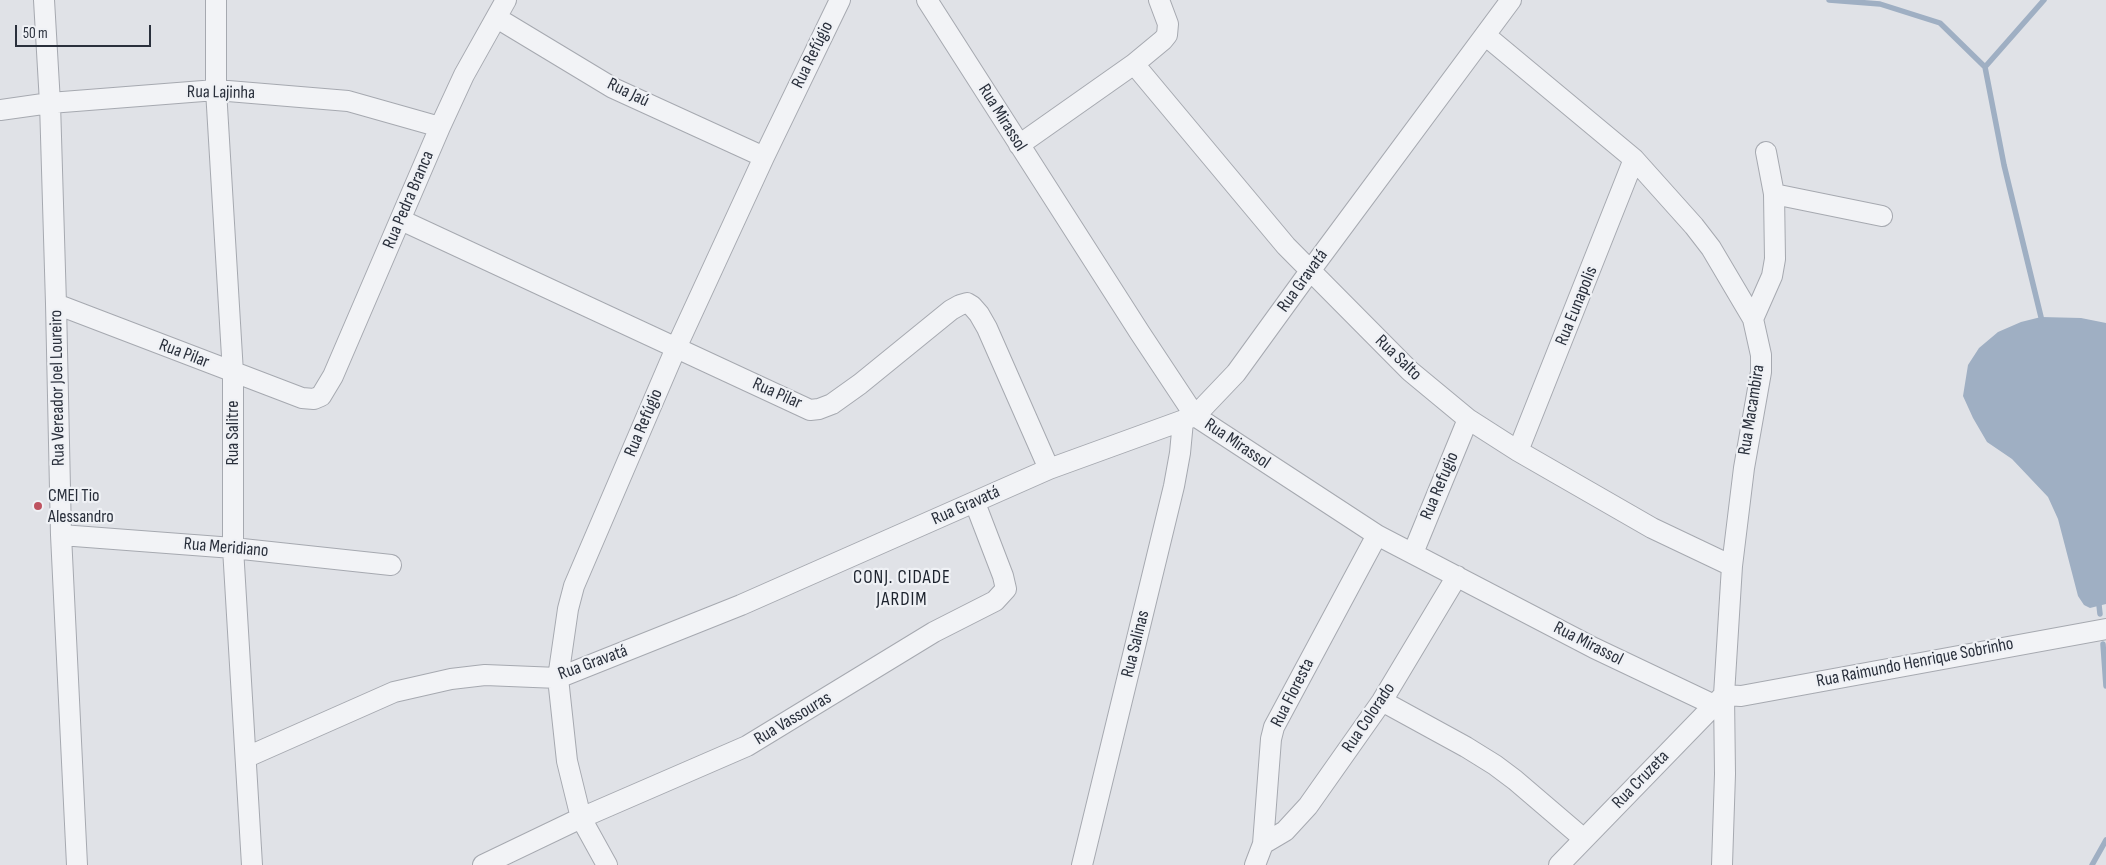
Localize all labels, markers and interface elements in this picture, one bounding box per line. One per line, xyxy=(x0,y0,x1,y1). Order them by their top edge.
scale bar xyxy=(18,15,154,47)
street label: Rua Refúgio xyxy=(788,18,838,92)
text: 50 m xyxy=(23,24,48,43)
street label: Rua Jaú xyxy=(604,74,652,112)
street label: Rua Mirassol xyxy=(973,80,1031,156)
street label: Rua Lajinha xyxy=(187,82,255,104)
street label: Rua Pedra Branca xyxy=(379,148,439,252)
street label: Rua Gravatá xyxy=(1273,245,1333,317)
street label: Rua Eunapolis xyxy=(1551,263,1603,349)
street label: Rua Vereador Joel Loureiro xyxy=(46,310,70,466)
street label: Rua Salto xyxy=(1370,331,1426,385)
street label: Rua Pilar xyxy=(156,335,212,373)
street label: Rua Macambira xyxy=(1734,363,1770,457)
street label: Rua Pilar xyxy=(749,374,805,414)
street label: Rua Refúgio xyxy=(620,386,668,460)
street label: Rua Salitre xyxy=(222,401,244,465)
street label: Rua Mirassol xyxy=(1200,414,1274,474)
street label: Rua Refugio xyxy=(1416,449,1464,523)
street label: Rua Gravatá xyxy=(929,481,1003,531)
place label: CMEI Tio Alessandro xyxy=(48,485,114,528)
marker: CMEI Tio Alessandro xyxy=(32,500,44,512)
street label: Rua Meridiano xyxy=(183,534,269,562)
district label: CONJ. CIDADE JARDIM xyxy=(852,567,952,611)
street label: Rua Salinas xyxy=(1117,608,1155,680)
street label: Rua Mirassol xyxy=(1550,617,1626,671)
street label: Rua Raimundo Henrique Sobrinho xyxy=(1815,633,2015,693)
street label: Rua Gravatá xyxy=(555,640,631,686)
street label: Rua Floresta xyxy=(1267,655,1319,731)
street label: Rua Colorado xyxy=(1338,679,1400,757)
street label: Rua Vassouras xyxy=(751,688,835,750)
street label: Rua Cruzeta xyxy=(1608,746,1674,814)

